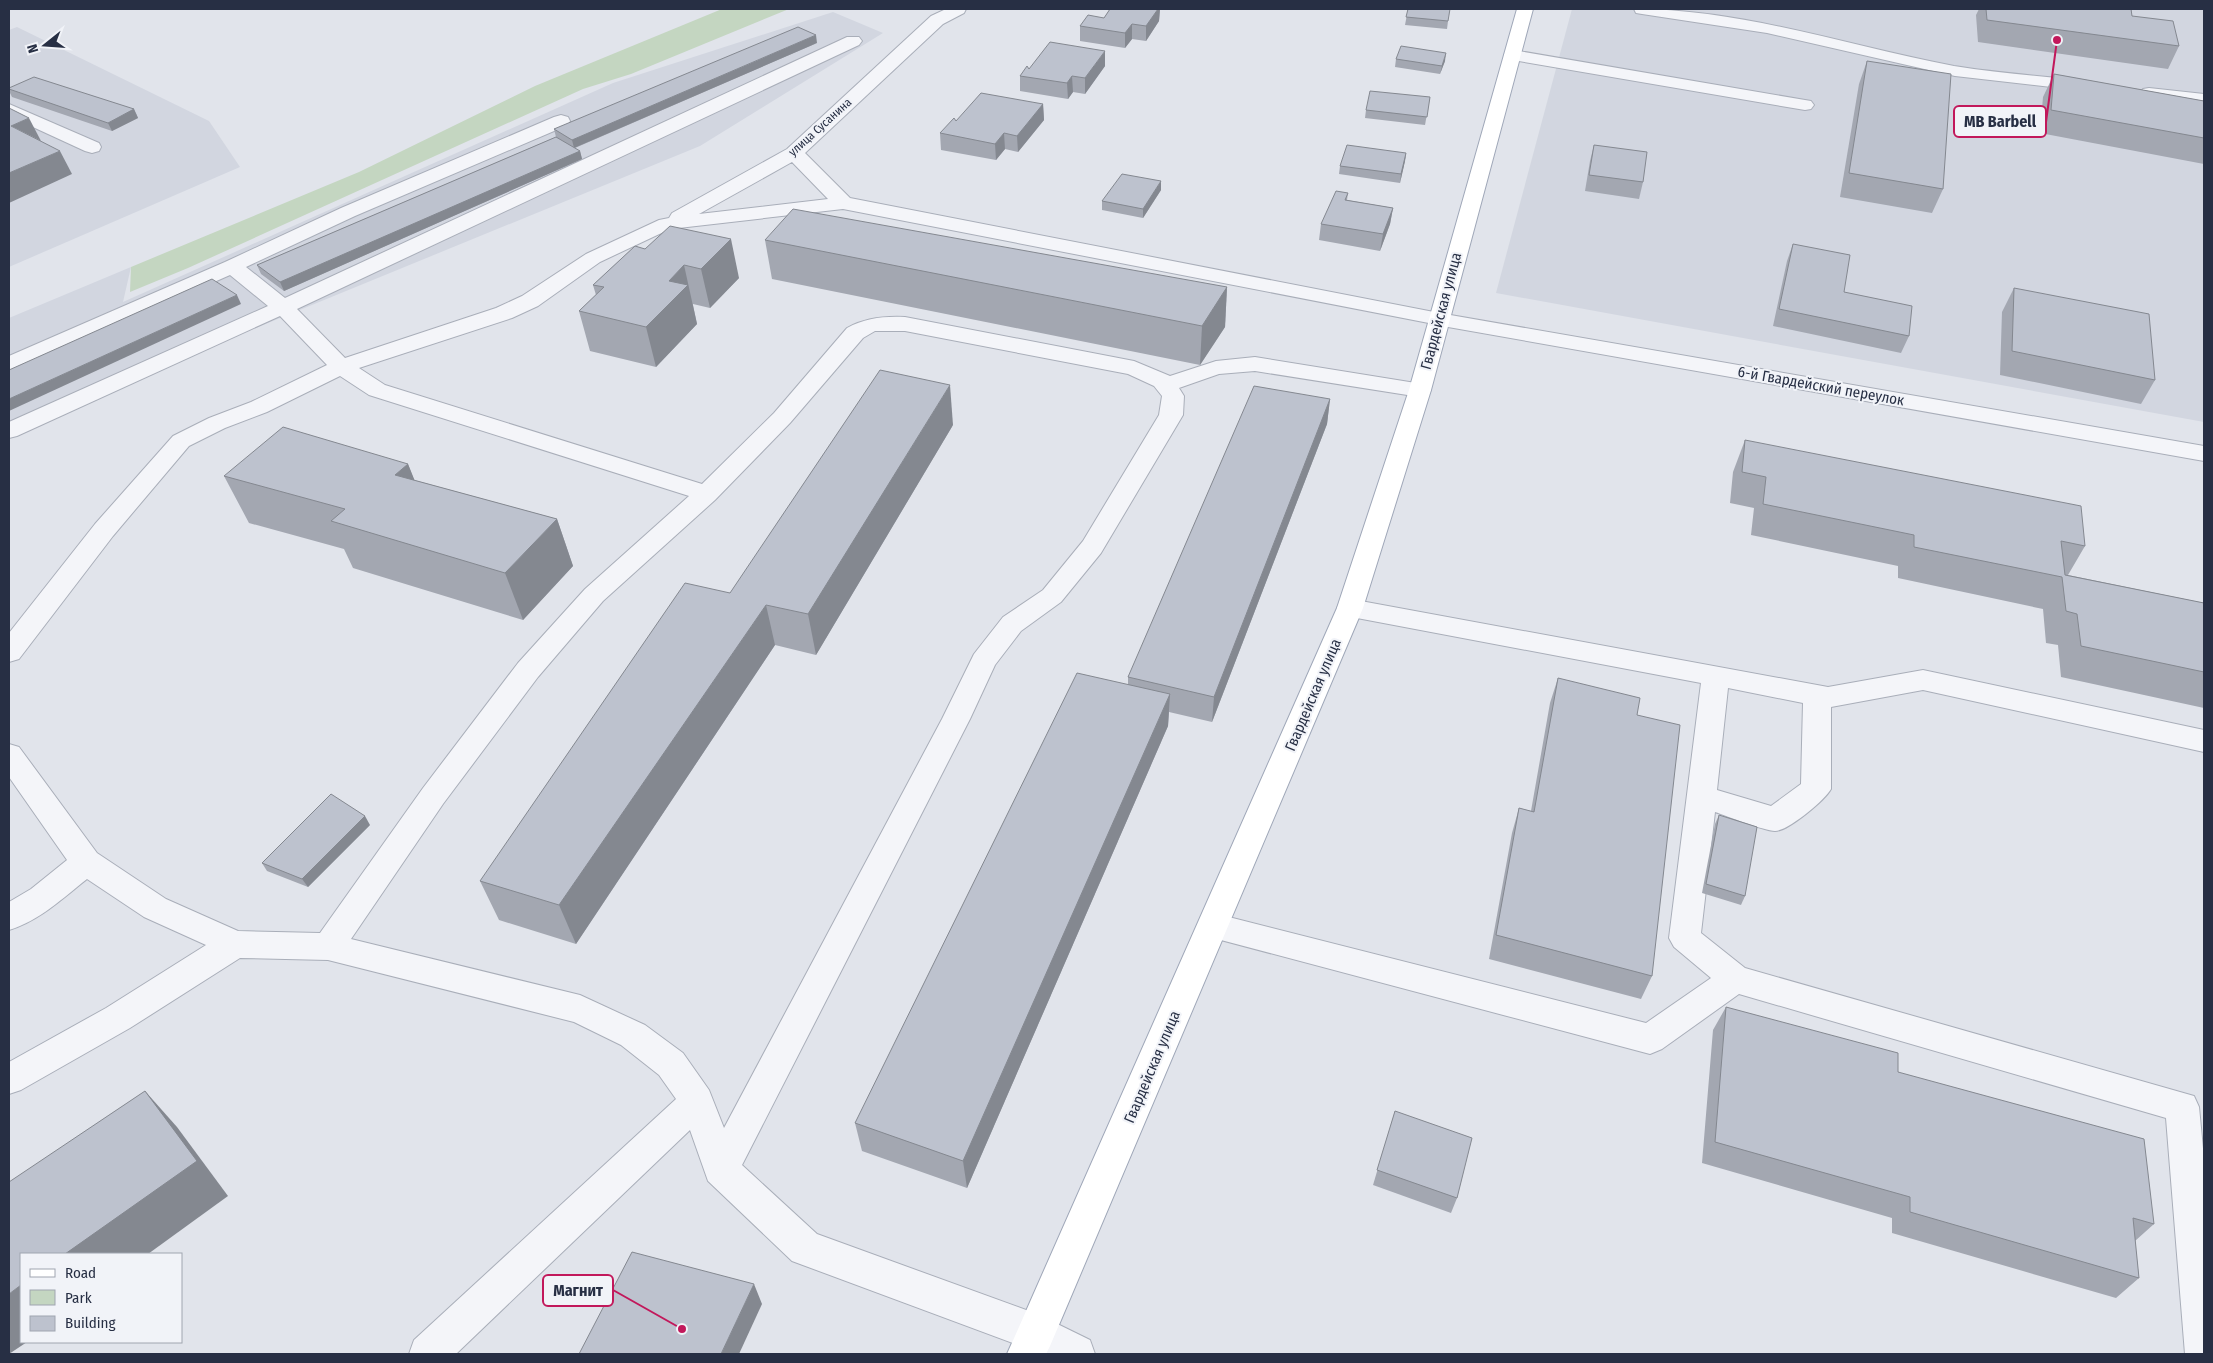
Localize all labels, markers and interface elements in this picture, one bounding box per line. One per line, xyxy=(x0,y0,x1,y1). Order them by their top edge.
north arrow xyxy=(20,20,70,70)
text: N xyxy=(24,42,42,55)
street label: улица Сусанина xyxy=(786,95,854,159)
callout: MB Barbell xyxy=(1954,106,2046,137)
text: MB Barbell xyxy=(1964,112,2037,131)
street label: Гвардейская улица xyxy=(1417,251,1465,371)
street label: 6-й Гвардейский переулок xyxy=(1736,362,1906,410)
street label: Гвардейская улица xyxy=(1281,636,1345,754)
street label: Гвардейская улица xyxy=(1120,1008,1184,1126)
legend xyxy=(20,1253,182,1343)
text: Road xyxy=(65,1264,96,1282)
callout: Магнит xyxy=(543,1275,613,1306)
text: Магнит xyxy=(553,1281,603,1300)
text: Park xyxy=(65,1289,92,1307)
text: Building xyxy=(65,1314,116,1332)

